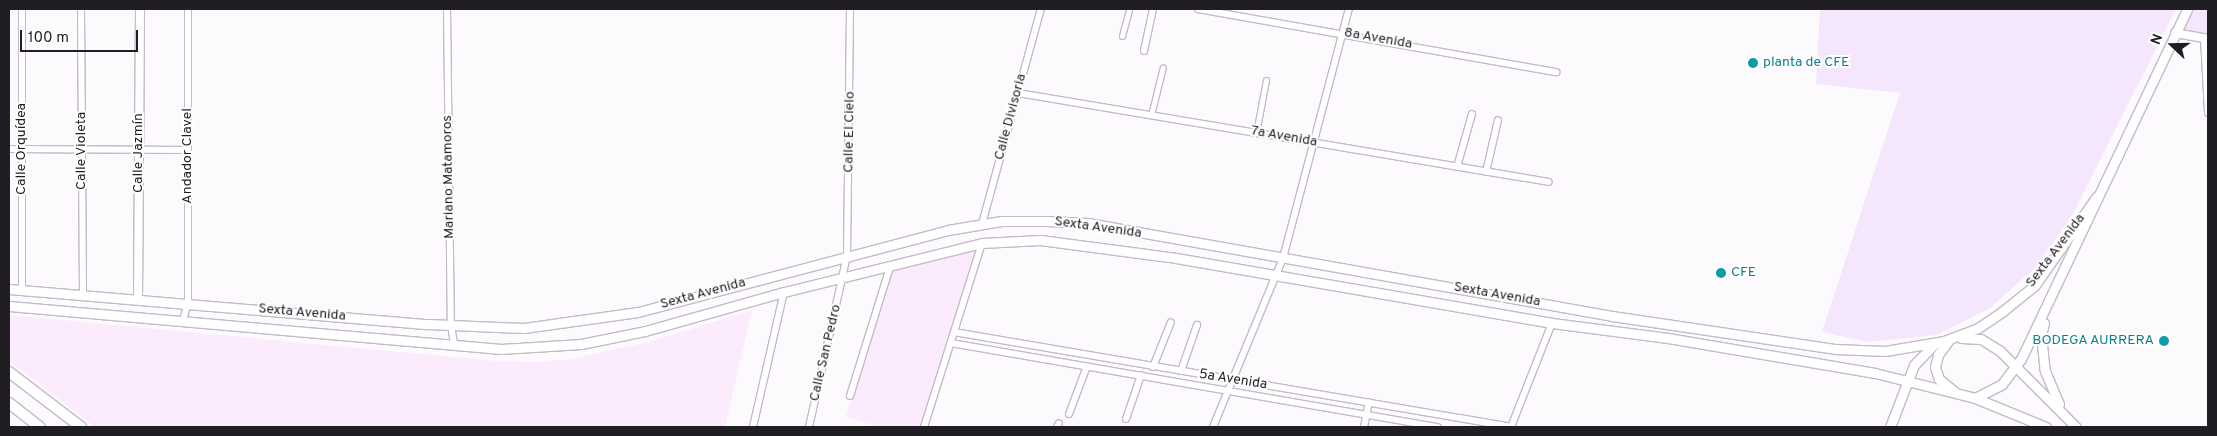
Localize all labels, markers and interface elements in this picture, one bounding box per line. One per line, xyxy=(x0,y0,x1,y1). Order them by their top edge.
scale bar xyxy=(22,20,140,52)
north arrow xyxy=(2147,20,2197,70)
street label: 8a Avenida xyxy=(1342,25,1414,53)
text: 100 m xyxy=(28,29,69,48)
text: N xyxy=(2148,32,2167,47)
place label: planta de CFE xyxy=(1763,55,1849,71)
marker: planta de CFE xyxy=(1747,57,1759,69)
street label: Calle Divisoria xyxy=(991,72,1031,162)
street label: Calle El Cielo xyxy=(841,91,859,173)
street label: Calle Orquídea xyxy=(14,103,30,195)
street label: Andador Clavel xyxy=(180,108,196,204)
street label: Calle Violeta xyxy=(74,112,90,190)
street label: Calle Jazmín xyxy=(131,113,147,193)
street label: Mariano Matamoros xyxy=(440,115,458,239)
street label: 7a Avenida xyxy=(1249,123,1319,151)
street label: Sexta Avenida xyxy=(2023,211,2089,291)
street label: Sexta Avenida xyxy=(1053,214,1143,242)
place label: CFE xyxy=(1731,265,1756,281)
marker: CFE xyxy=(1715,267,1727,279)
street label: Sexta Avenida xyxy=(658,274,748,314)
street label: Sexta Avenida xyxy=(1452,279,1542,311)
street label: Sexta Avenida xyxy=(257,301,347,325)
street label: Calle San Pedro xyxy=(807,303,845,403)
place label: BODEGA AURRERA xyxy=(2031,333,2154,349)
marker: BODEGA AURRERA xyxy=(2158,335,2170,347)
street label: 5a Avenida xyxy=(1197,366,1269,394)

